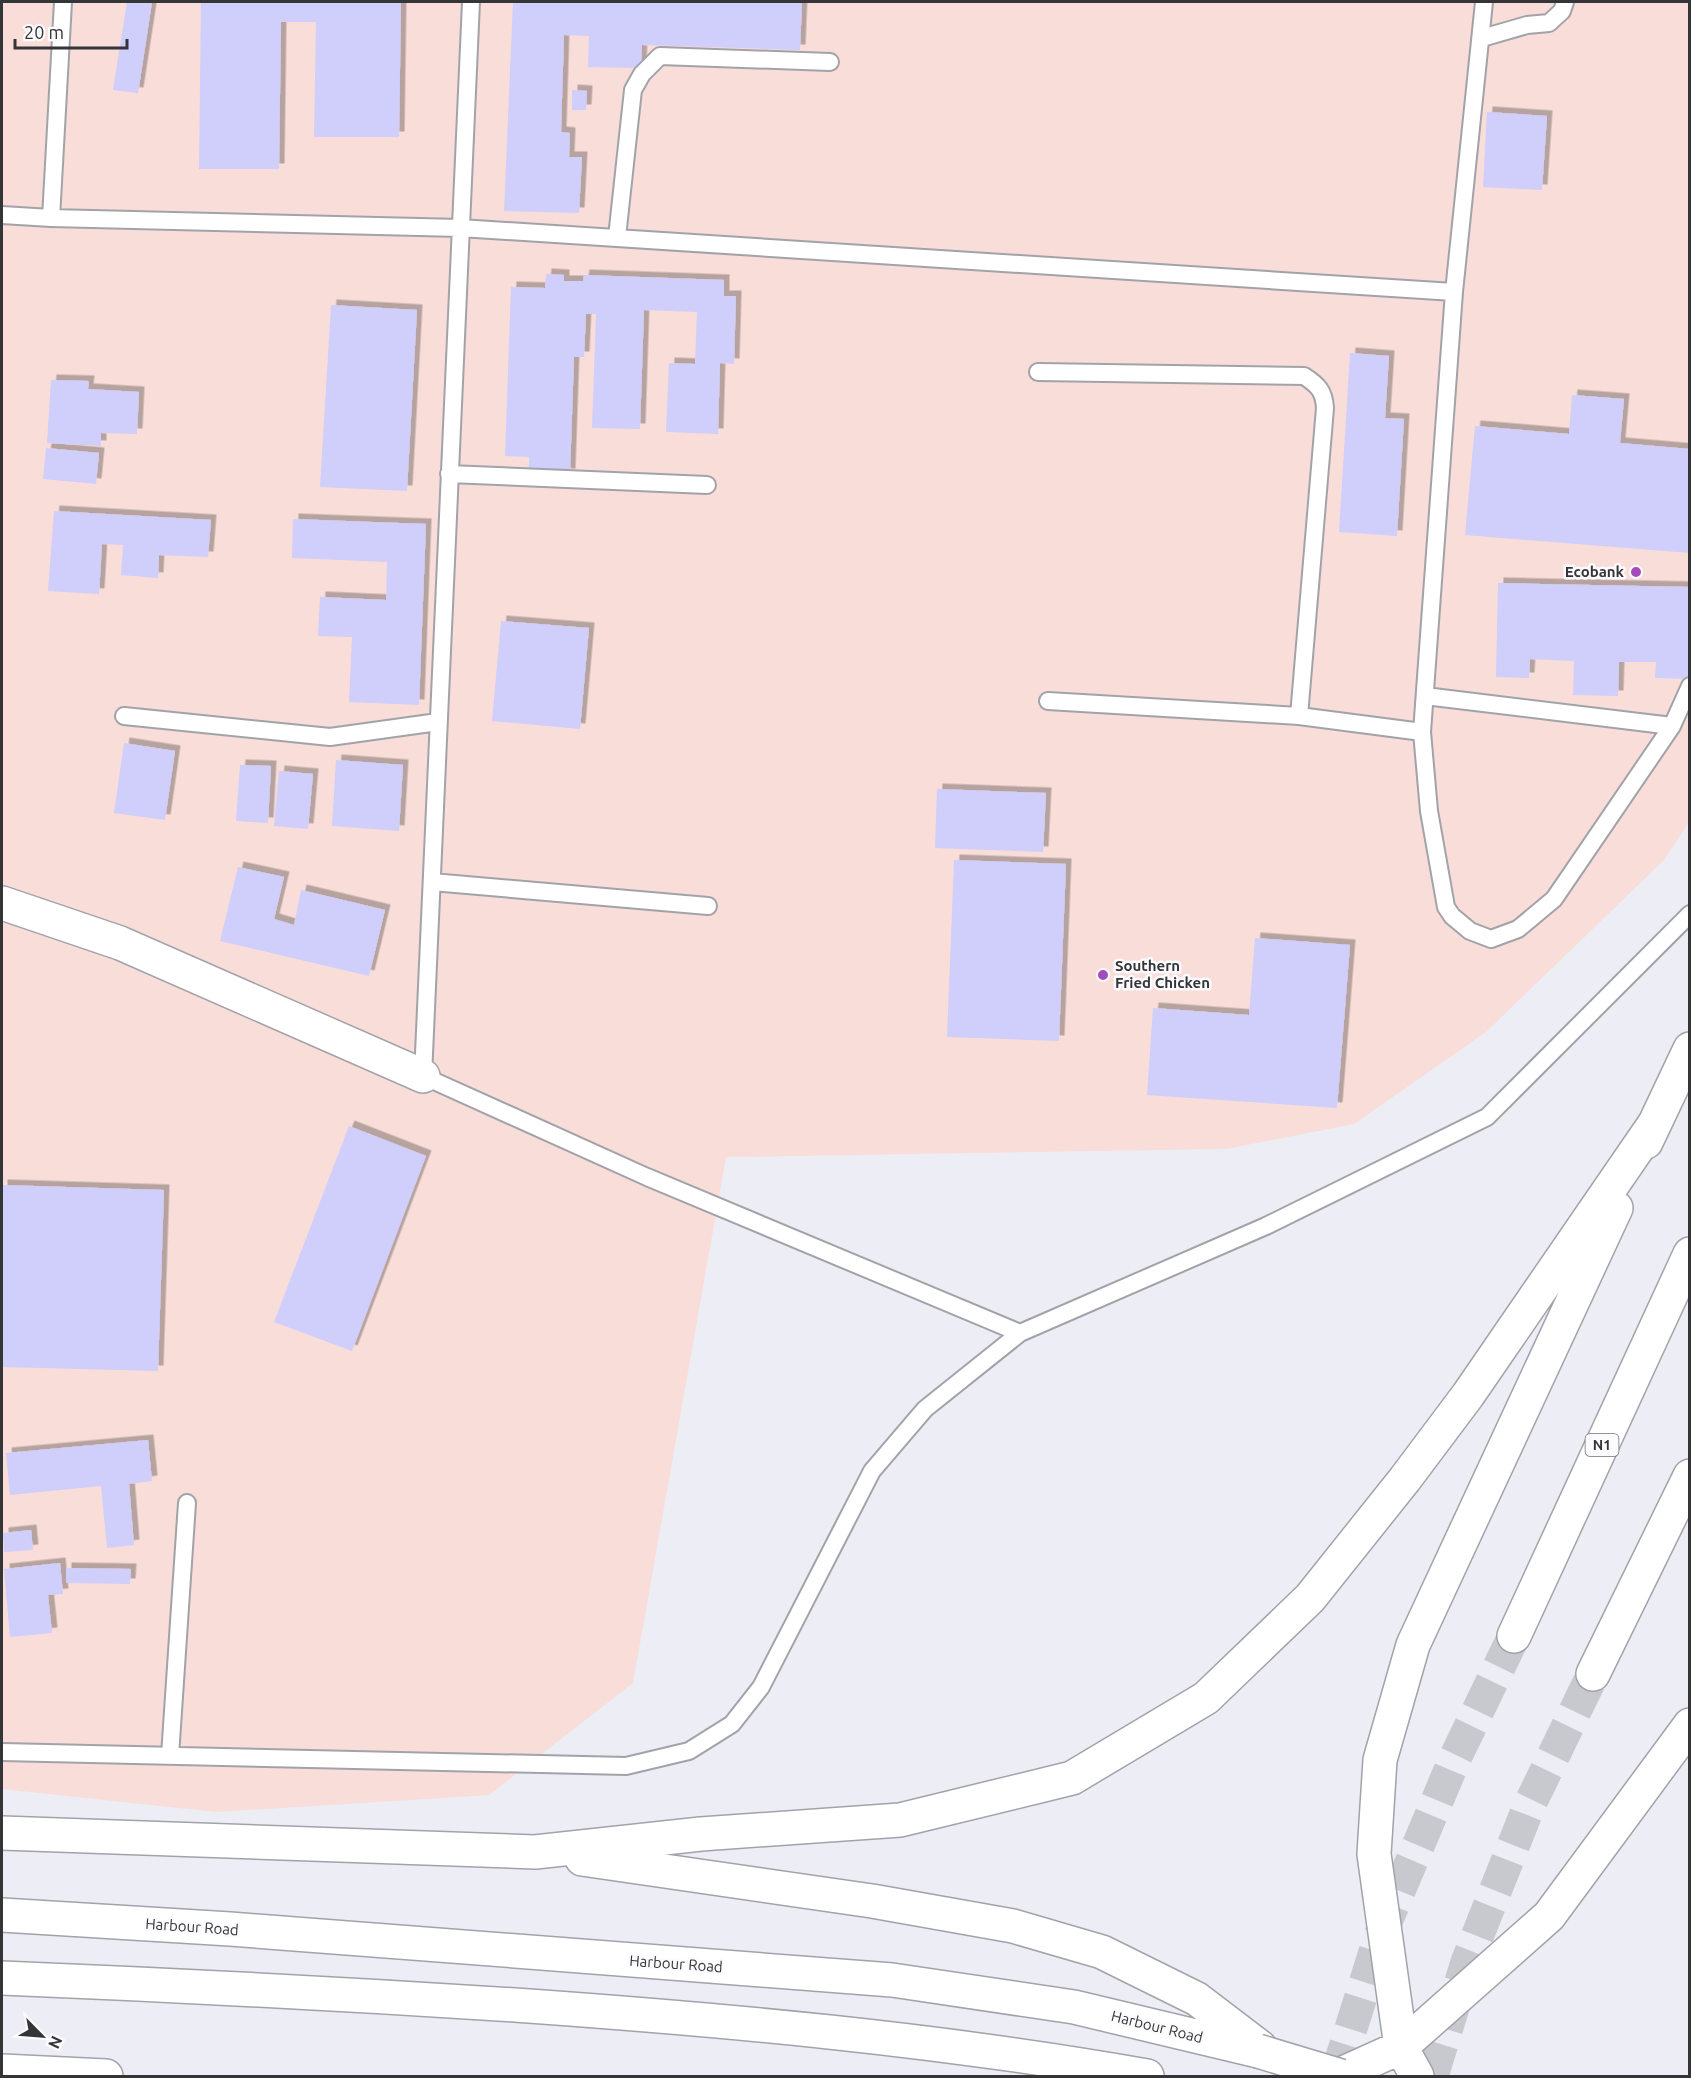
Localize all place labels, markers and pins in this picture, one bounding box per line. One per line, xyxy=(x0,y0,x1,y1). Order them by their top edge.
place label: Ecobank xyxy=(1565,563,1625,580)
marker: Ecobank xyxy=(1629,565,1643,579)
place label: Southern Fried Chicken xyxy=(1115,957,1210,991)
marker: Southern Fried Chicken xyxy=(1096,968,1110,982)

